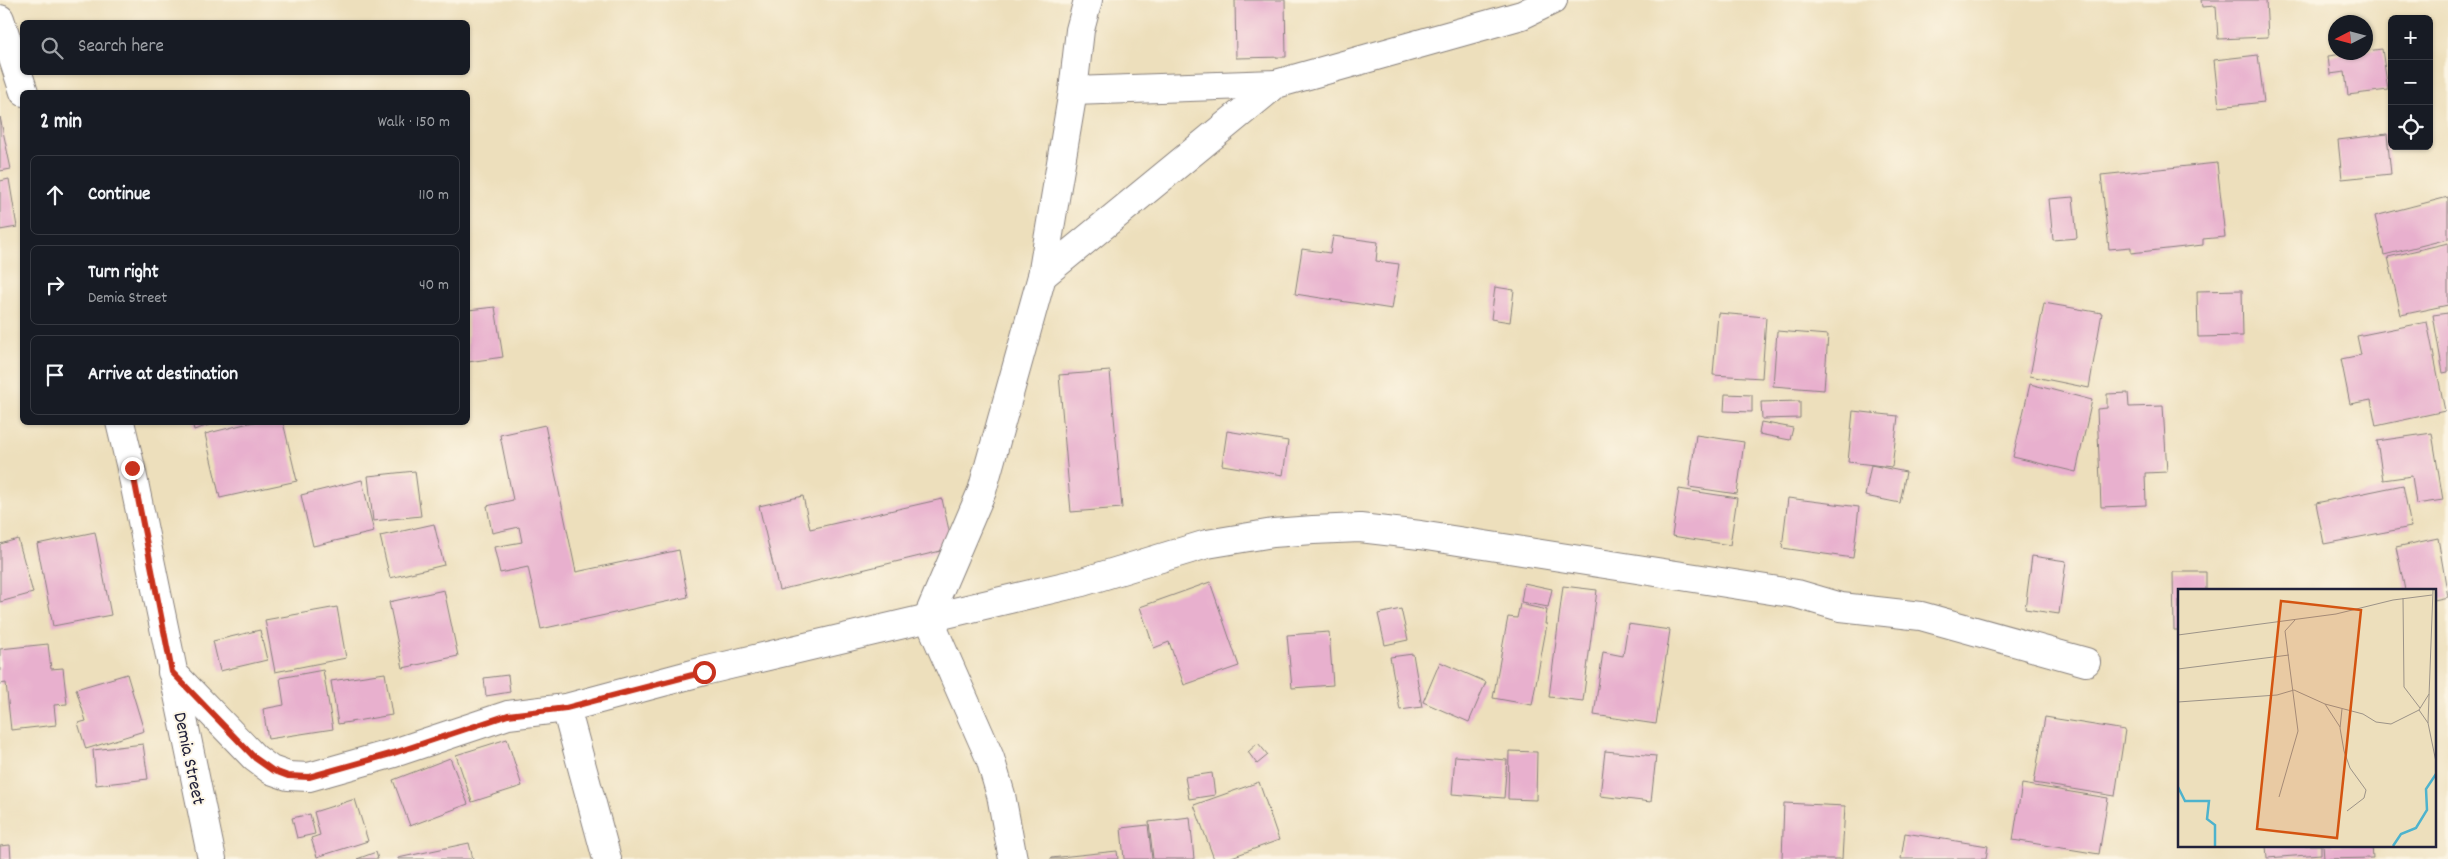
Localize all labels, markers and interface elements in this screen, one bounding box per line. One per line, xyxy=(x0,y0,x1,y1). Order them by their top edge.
north arrow xyxy=(2328,15,2373,60)
map controls xyxy=(2388,15,2433,150)
button: + xyxy=(2388,15,2433,60)
search box xyxy=(20,20,470,75)
icon: search xyxy=(38,34,66,62)
text: Search here xyxy=(78,34,164,61)
button: − xyxy=(2388,60,2433,105)
button: locate xyxy=(2388,105,2433,150)
text: 2 min xyxy=(40,108,82,138)
text: Walk · 150 m xyxy=(378,111,450,134)
icon: ahead xyxy=(41,181,69,209)
text: Continue xyxy=(88,182,150,209)
text: 110 m xyxy=(419,184,449,207)
text: Turn right xyxy=(88,260,159,287)
icon: right xyxy=(41,271,69,299)
text: 40 m xyxy=(419,274,449,297)
text: Demia Street xyxy=(88,287,167,310)
icon: arrive xyxy=(41,361,69,389)
text: Arrive at destination xyxy=(88,362,238,389)
route end xyxy=(121,457,144,480)
inset map xyxy=(2178,589,2436,846)
route start xyxy=(693,661,716,684)
street label: Demia Street xyxy=(165,710,211,808)

